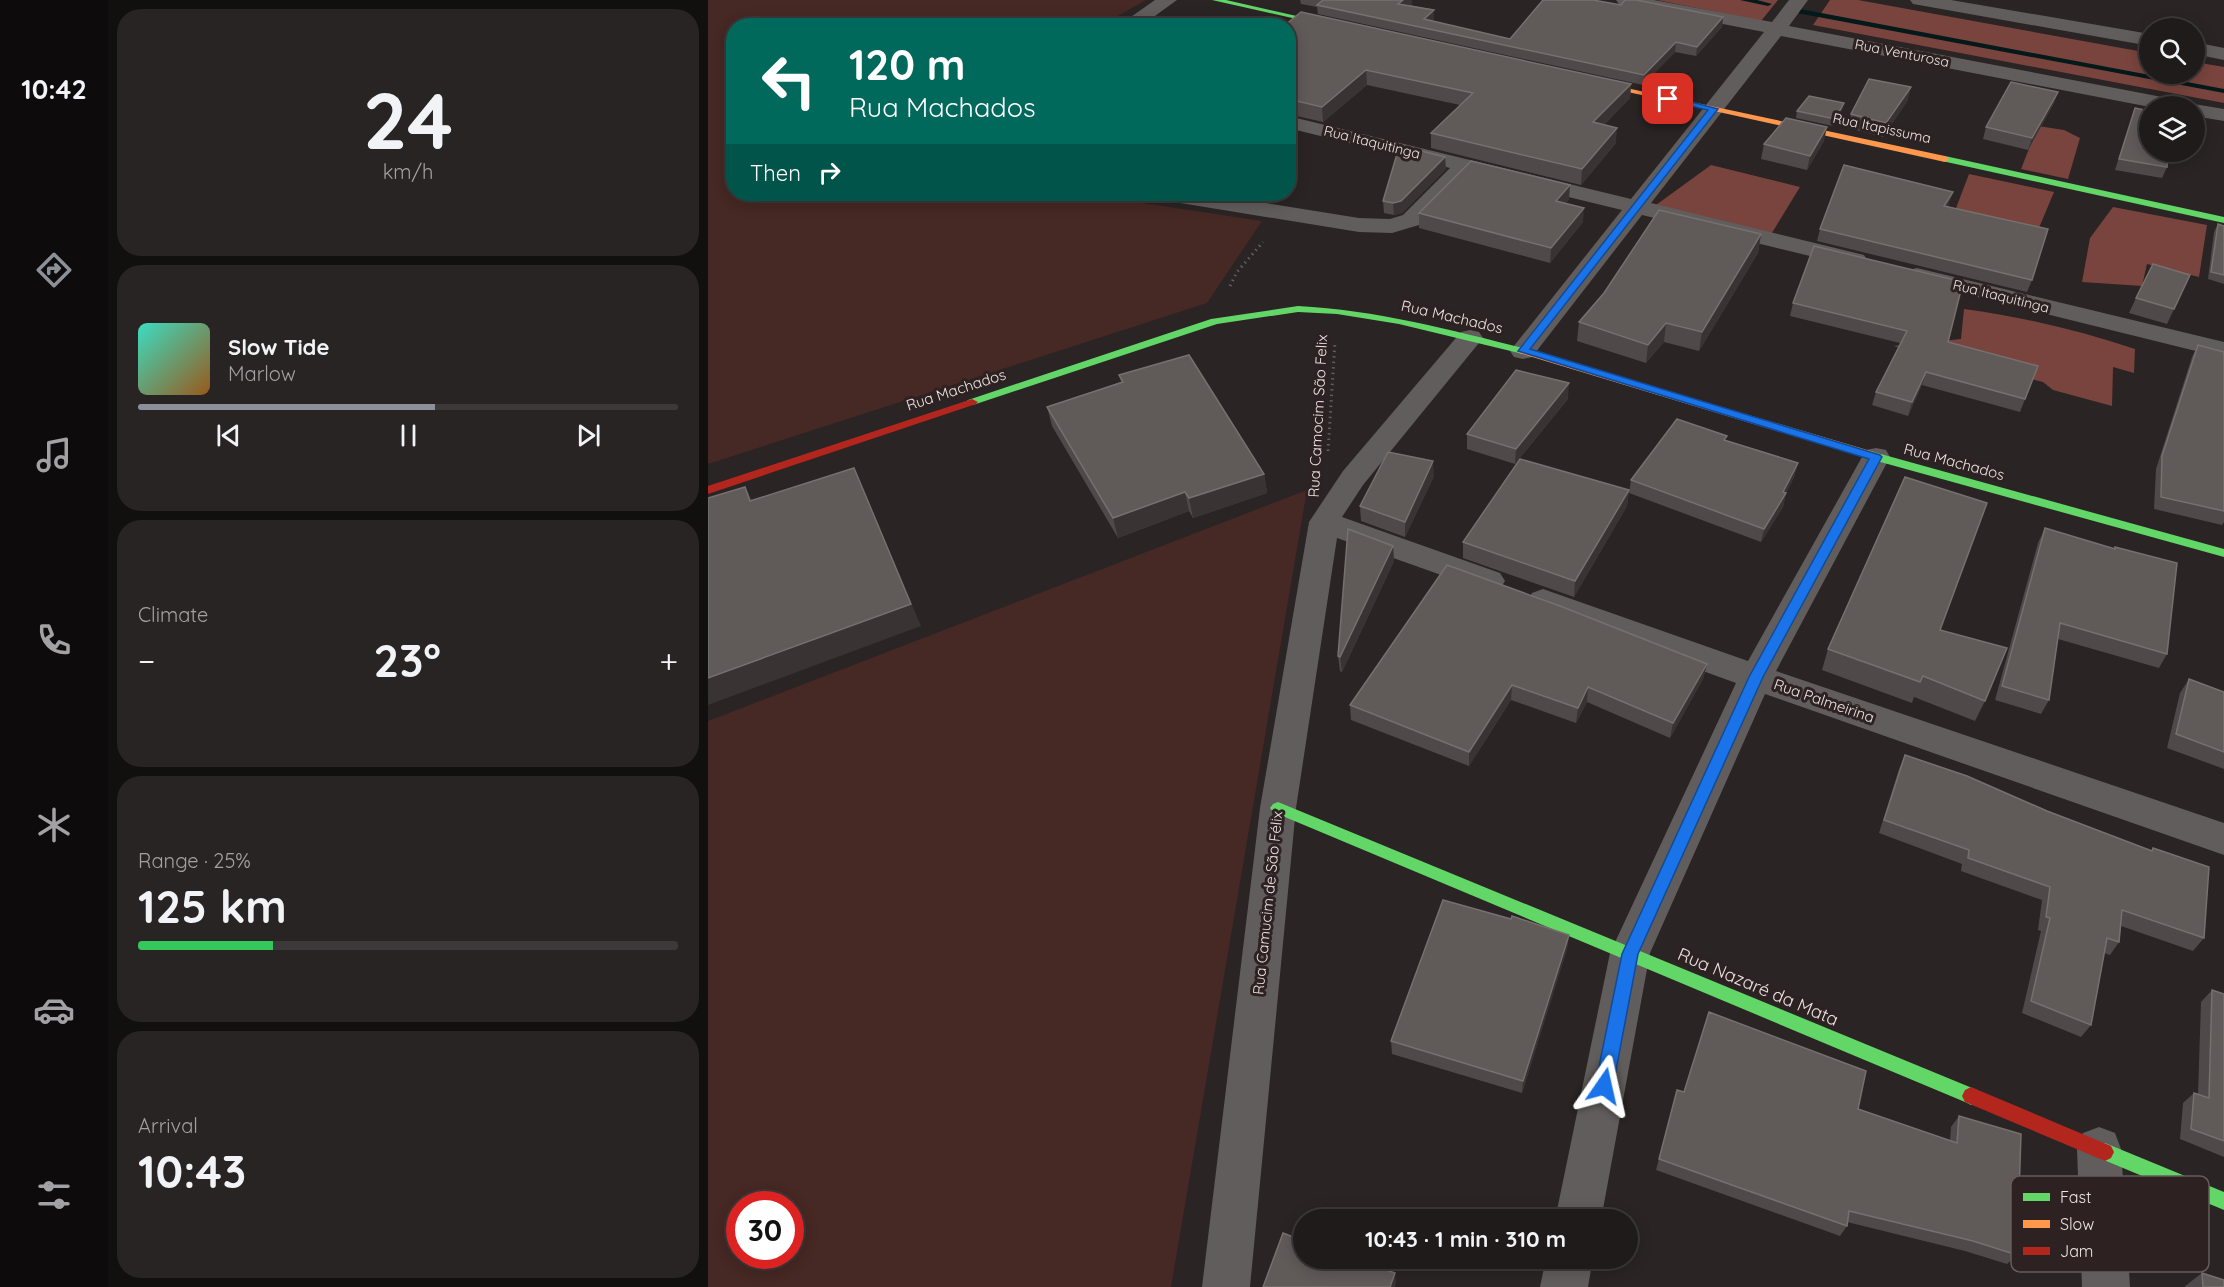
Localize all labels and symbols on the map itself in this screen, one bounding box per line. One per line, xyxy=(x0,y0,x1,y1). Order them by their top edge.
street label: Rua Venturosa xyxy=(1853,35,1951,71)
pin xyxy=(1642,73,1693,124)
street label: Rua Itapissuma xyxy=(1831,109,1933,147)
street label: Rua Itaquitinga xyxy=(1322,121,1422,163)
street label: Rua Itaquitinga xyxy=(1951,275,2051,317)
street label: Rua Machados xyxy=(1399,296,1505,337)
street label: Rua Camocim São Felix xyxy=(1304,334,1331,498)
street label: Rua Machados xyxy=(904,364,1008,415)
street label: Rua Machados xyxy=(1902,439,2007,484)
street label: Rua Palmeirina xyxy=(1771,674,1877,727)
street label: Rua Camucim de São Félix xyxy=(1248,810,1287,996)
street label: Rua Nazaré da Mata xyxy=(1674,942,1842,1031)
position arrow xyxy=(1572,1054,1636,1118)
legend xyxy=(2011,1176,2209,1272)
text: Fast xyxy=(2060,1187,2091,1207)
speed limit sign: 30 xyxy=(726,1191,804,1269)
text: Slow xyxy=(2060,1214,2094,1234)
text: Jam xyxy=(2060,1241,2093,1261)

